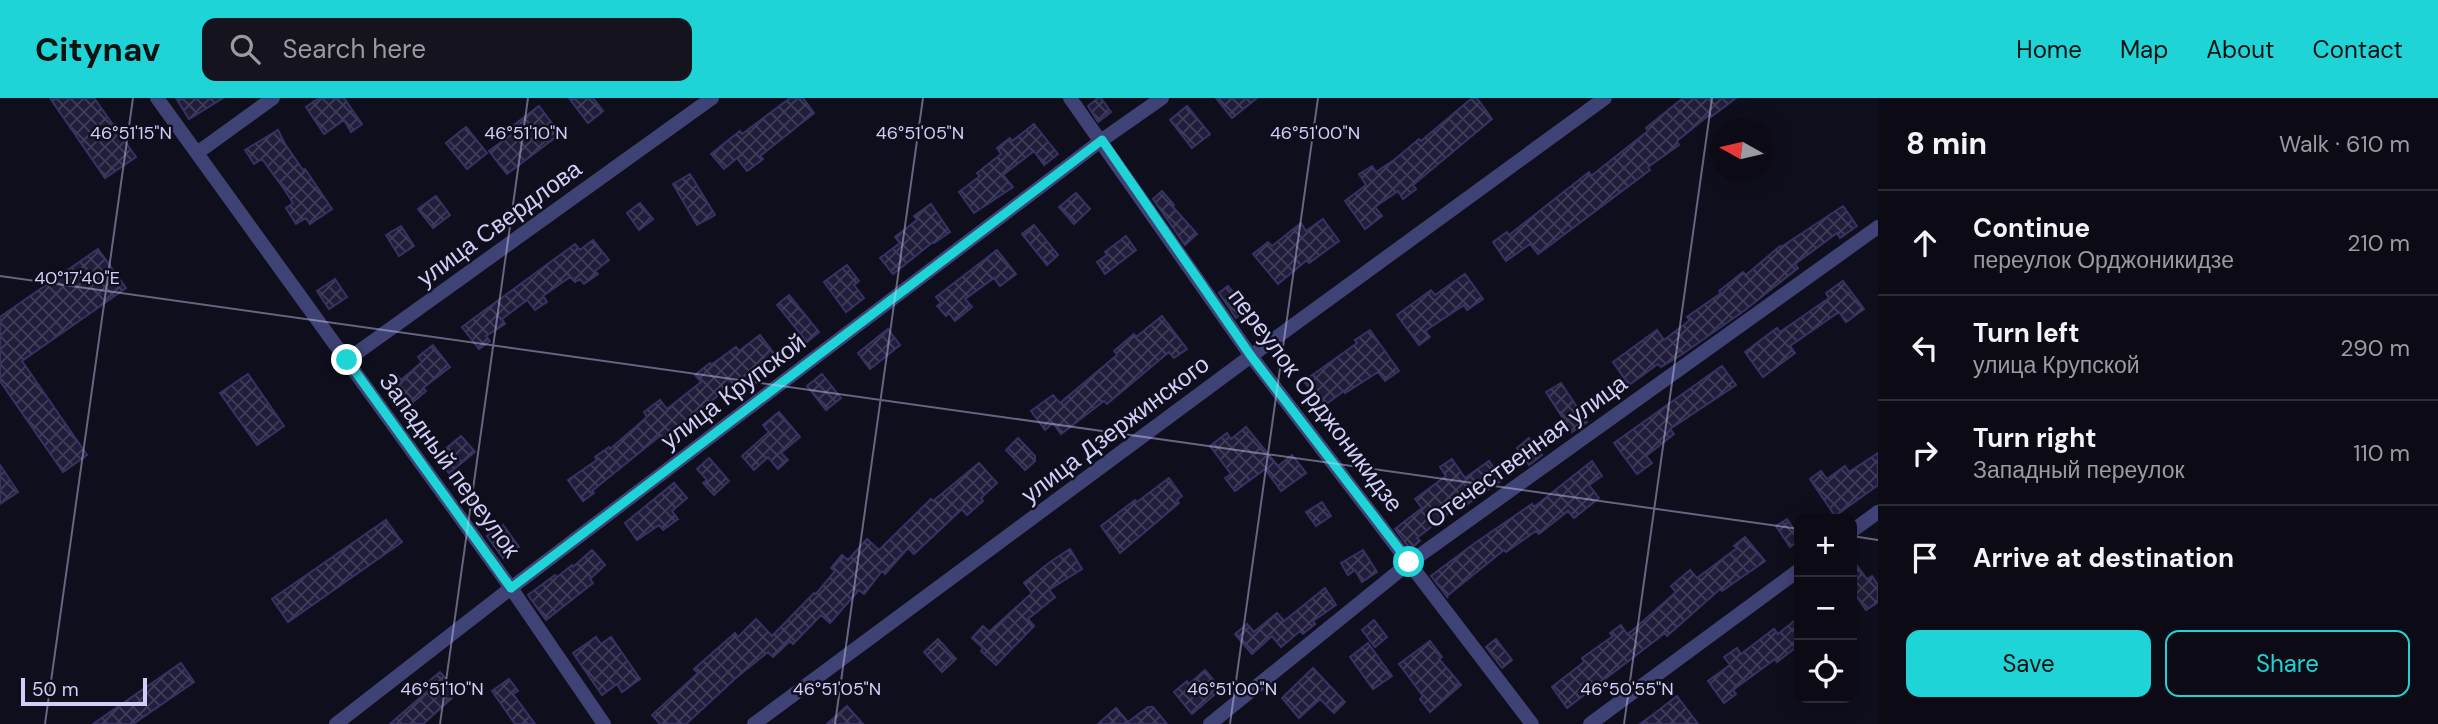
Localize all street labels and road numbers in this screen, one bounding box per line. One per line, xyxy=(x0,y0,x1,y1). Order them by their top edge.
street label: улица Свердлова xyxy=(411,153,588,293)
street label: переулок Орджоникидзе xyxy=(1222,282,1410,518)
street label: улица Крупской xyxy=(654,326,812,456)
street label: улица Дзержинского xyxy=(1015,348,1215,510)
street label: Западный переулок xyxy=(373,367,528,564)
street label: Отечественная улица xyxy=(1419,367,1633,535)

